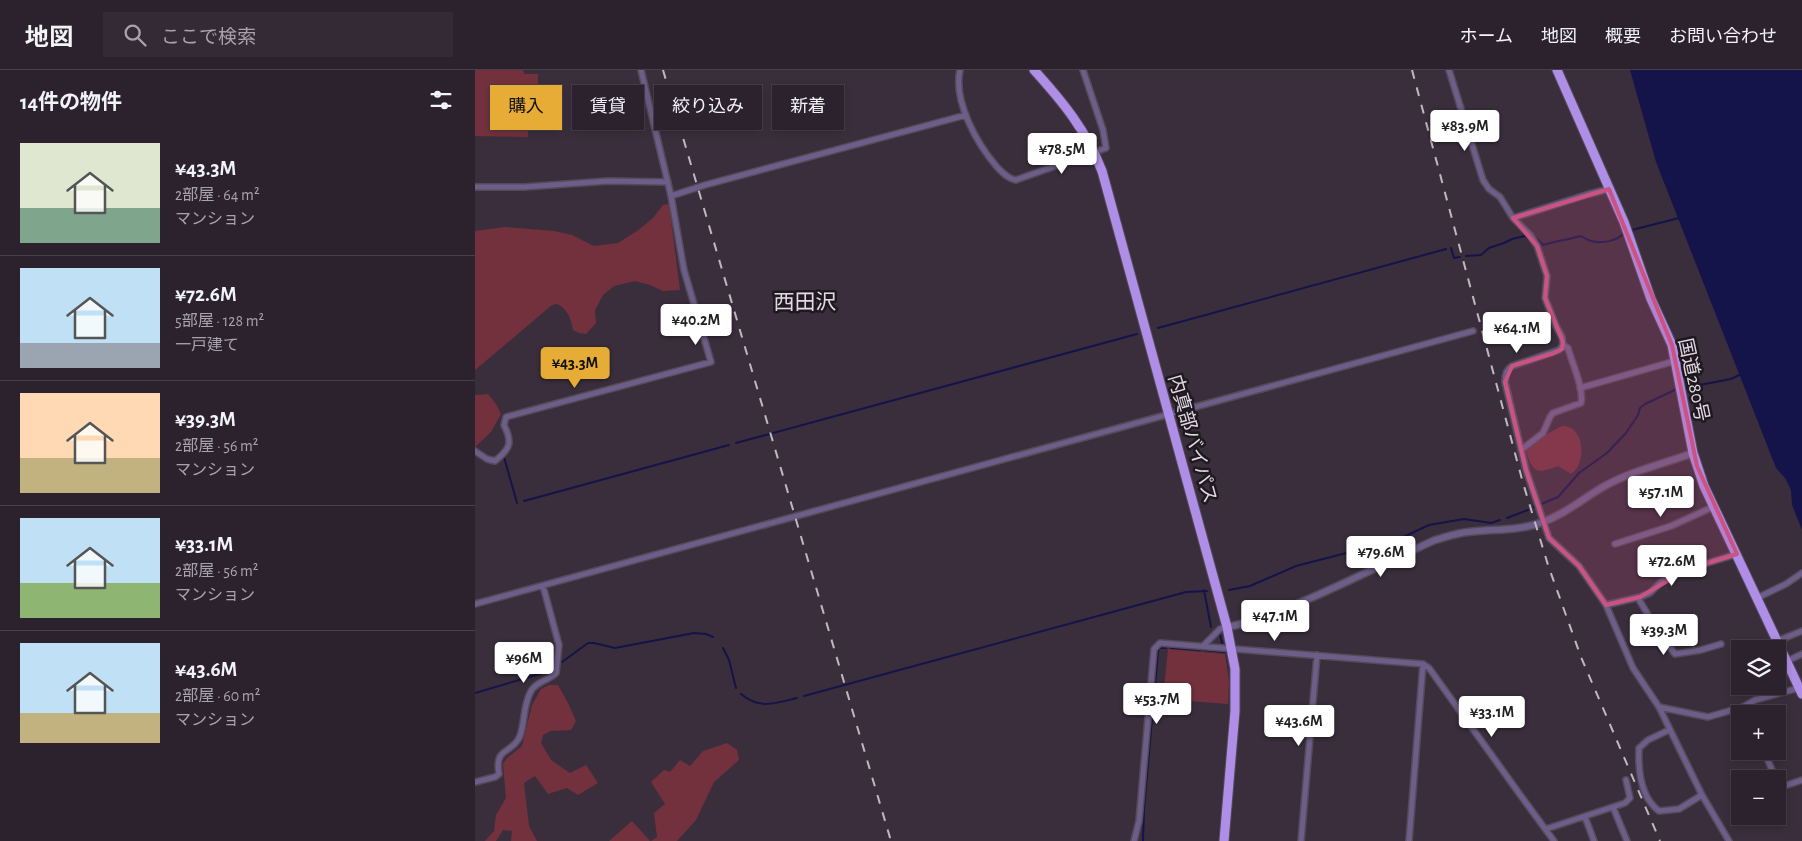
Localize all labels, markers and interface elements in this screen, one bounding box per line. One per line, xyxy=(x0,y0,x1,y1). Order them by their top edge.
search box xyxy=(103,12,453,57)
icon: search xyxy=(121,21,149,49)
text: 地図 xyxy=(25,26,73,50)
text: ここで検索 xyxy=(161,28,256,47)
text: ホーム xyxy=(1460,28,1513,46)
text: 地図 xyxy=(1541,28,1577,46)
text: 概要 xyxy=(1605,28,1641,46)
text: お問い合わせ xyxy=(1669,28,1777,46)
chip: 購入 xyxy=(490,85,562,130)
chip: 賃貸 xyxy=(572,85,644,130)
chip: 絞り込み xyxy=(654,85,762,130)
chip: 新着 xyxy=(772,85,844,130)
icon: filters xyxy=(427,86,455,114)
text: 14件の物件 xyxy=(20,92,122,113)
pin: ¥83.9M xyxy=(1424,109,1506,152)
text: ¥83.9M xyxy=(1441,118,1489,134)
pin: ¥78.5M xyxy=(1021,132,1103,175)
text: ¥78.5M xyxy=(1039,141,1085,157)
text: ¥43.3M xyxy=(175,158,236,179)
icon: home xyxy=(60,163,120,223)
text: 2部屋 · 64 m² xyxy=(175,187,259,203)
text: マンション xyxy=(175,211,255,227)
text: ¥72.6M xyxy=(175,284,237,305)
icon: home xyxy=(60,288,120,348)
district label: 西田沢 xyxy=(774,291,837,313)
pin: ¥40.2M xyxy=(655,304,737,346)
text: ¥40.2M xyxy=(672,312,720,328)
pin: ¥64.1M xyxy=(1476,312,1558,354)
text: 5部屋 · 128 m² xyxy=(175,313,264,329)
text: ¥64.1M xyxy=(1494,320,1540,336)
street label: 国道280号 xyxy=(1675,336,1712,423)
text: 一戸建て xyxy=(175,337,239,353)
pin: ¥43.3M xyxy=(534,346,616,389)
text: ¥43.3M xyxy=(552,355,598,371)
street label: 内真部バイパス xyxy=(1165,372,1221,505)
text: ¥39.3M xyxy=(175,409,236,430)
icon: home xyxy=(60,413,120,473)
text: 2部屋 · 56 m² xyxy=(175,438,258,454)
text: マンション xyxy=(175,462,255,478)
pin: ¥57.1M xyxy=(1620,476,1702,518)
text: ¥57.1M xyxy=(1639,484,1683,500)
text: ¥33.1M xyxy=(175,534,233,555)
pin: ¥79.6M xyxy=(1340,536,1422,578)
icon: home xyxy=(60,538,120,598)
text: ¥79.6M xyxy=(1357,544,1405,560)
pin: ¥72.6M xyxy=(1631,544,1713,587)
text: ¥72.6M xyxy=(1648,553,1696,569)
text: 2部屋 · 56 m² xyxy=(175,563,258,579)
text: マンション xyxy=(175,587,255,603)
pin: ¥47.1M xyxy=(1234,600,1316,642)
text: ¥47.1M xyxy=(1252,608,1298,624)
pin: ¥39.3M xyxy=(1623,614,1705,656)
text: ¥39.3M xyxy=(1641,622,1687,638)
map controls xyxy=(1731,640,1786,825)
button: layers xyxy=(1731,640,1786,695)
pin: ¥96M xyxy=(494,642,554,684)
text: ¥96M xyxy=(506,650,542,666)
text: ¥43.6M xyxy=(175,659,237,680)
icon: home xyxy=(60,663,120,723)
pin: ¥53.7M xyxy=(1116,682,1198,725)
text: 2部屋 · 60 m² xyxy=(175,688,260,704)
text: ¥53.7M xyxy=(1134,691,1180,707)
pin: ¥33.1M xyxy=(1451,696,1533,738)
pin: ¥43.6M xyxy=(1258,704,1340,747)
text: ¥33.1M xyxy=(1470,704,1514,720)
button: + xyxy=(1731,705,1786,760)
text: マンション xyxy=(175,712,255,728)
text: ¥43.6M xyxy=(1275,713,1323,729)
button: − xyxy=(1731,770,1786,825)

